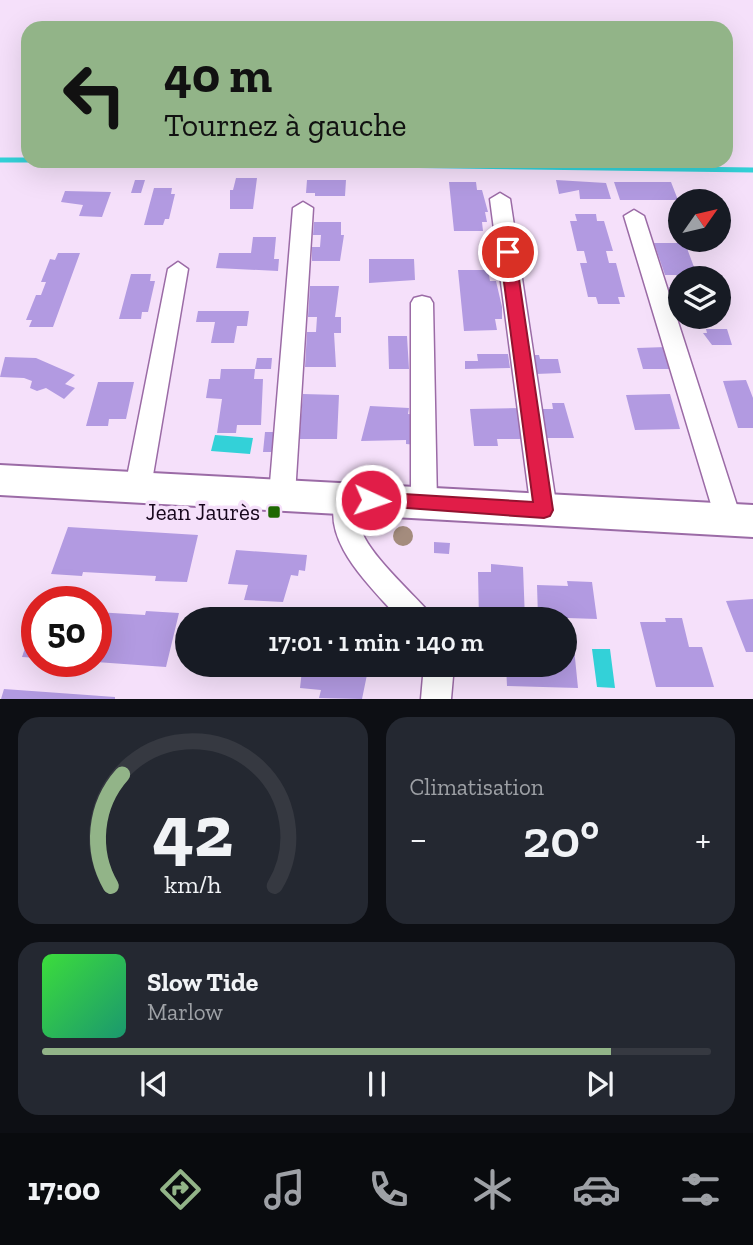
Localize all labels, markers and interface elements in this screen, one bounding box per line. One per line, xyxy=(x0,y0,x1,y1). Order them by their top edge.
text: 40 m xyxy=(164,46,272,105)
icon: left xyxy=(49,49,140,140)
text: Tournez à gauche xyxy=(164,106,407,144)
north arrow xyxy=(668,189,732,252)
map controls xyxy=(668,189,731,329)
pin xyxy=(478,222,538,282)
icon: arrive xyxy=(489,233,527,271)
button: layers xyxy=(668,266,731,329)
position arrow xyxy=(334,463,408,537)
place label: Jean Jaurès xyxy=(146,498,260,526)
marker: Jean Jaurès xyxy=(266,504,282,520)
speed limit sign: 50 xyxy=(21,586,112,677)
text: 17:01 · 1 min · 140 m xyxy=(268,626,484,658)
text: Climatisation xyxy=(410,773,544,801)
text: 42 xyxy=(152,788,233,876)
text: 20° xyxy=(523,808,600,870)
text: − xyxy=(410,816,427,862)
text: + xyxy=(695,816,711,862)
text: km/h xyxy=(164,869,221,899)
text: Slow Tide xyxy=(147,966,258,998)
text: Marlow xyxy=(147,998,223,1026)
icon: previous xyxy=(135,1065,173,1103)
icon: pause xyxy=(358,1065,396,1103)
icon: next xyxy=(581,1065,619,1103)
icon: directions xyxy=(156,1165,205,1214)
icon: music xyxy=(260,1165,309,1214)
icon: phone xyxy=(364,1165,413,1214)
icon: climate xyxy=(468,1165,517,1214)
icon: car xyxy=(572,1165,621,1214)
icon: filters xyxy=(676,1165,725,1214)
text: 17:00 xyxy=(28,1170,101,1208)

